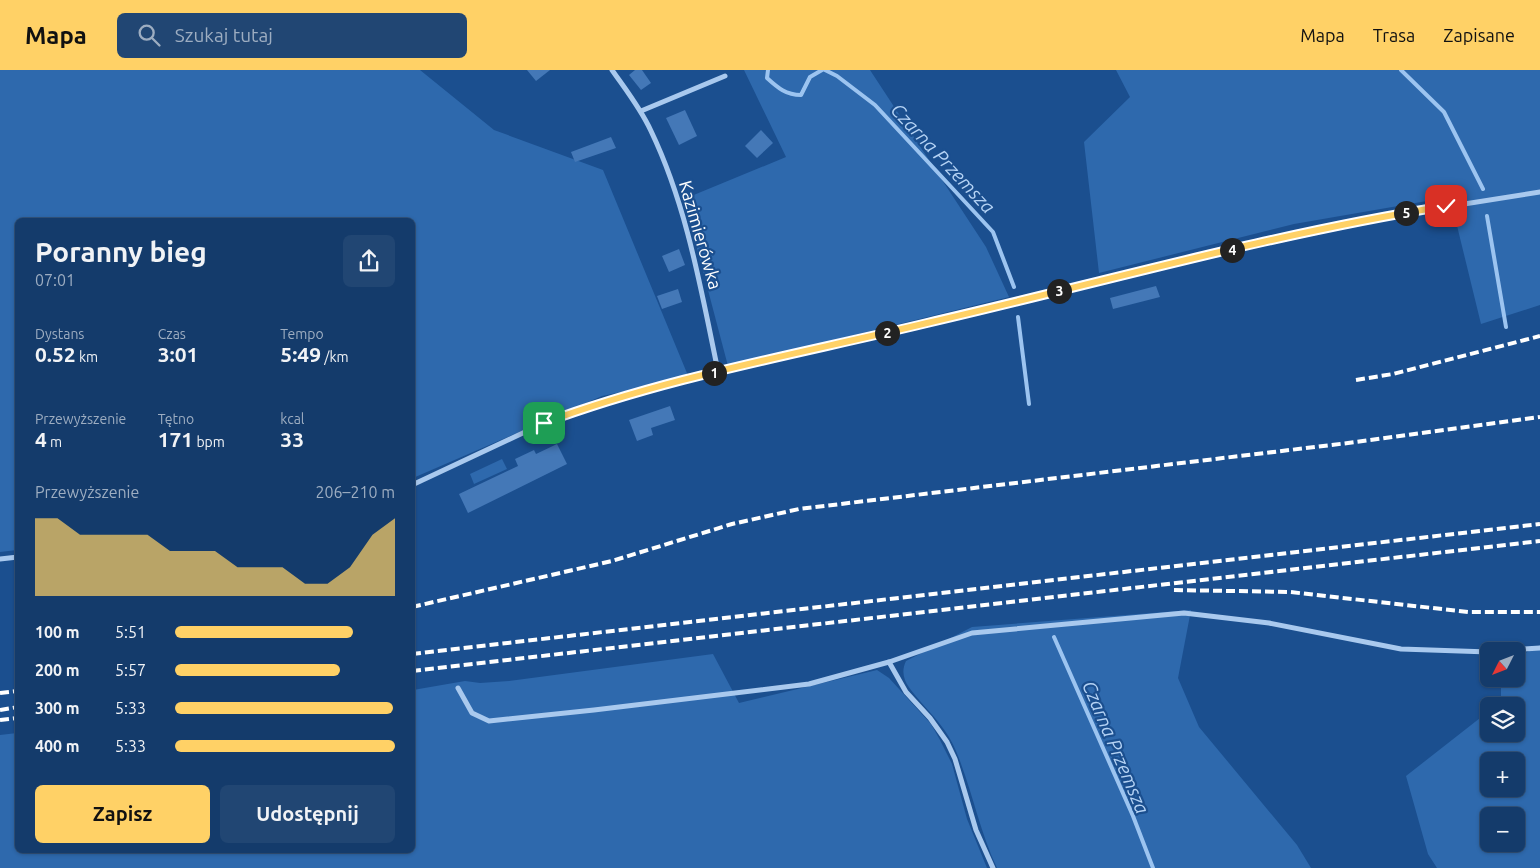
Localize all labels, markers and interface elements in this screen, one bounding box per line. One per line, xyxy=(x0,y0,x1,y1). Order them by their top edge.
search box xyxy=(117,13,467,58)
icon: search xyxy=(135,21,163,49)
text: Mapa xyxy=(25,22,87,49)
text: Szukaj tutaj xyxy=(175,24,273,46)
text: Mapa xyxy=(1300,25,1345,45)
text: Trasa xyxy=(1373,25,1415,45)
text: Zapisane xyxy=(1443,25,1515,45)
water label: Czarna Przemsza xyxy=(886,98,1000,218)
street label: Kazimierówka xyxy=(676,178,726,291)
pin xyxy=(1425,185,1467,227)
icon: check xyxy=(1432,192,1460,220)
pin: 5 xyxy=(1394,200,1418,226)
text: 5 xyxy=(1403,205,1410,221)
button: share xyxy=(343,235,395,287)
text: Poranny bieg xyxy=(35,236,207,267)
pin: 4 xyxy=(1220,238,1244,262)
text: 4 xyxy=(1229,242,1236,258)
text: 07:01 xyxy=(35,271,75,289)
pin: 3 xyxy=(1046,278,1072,304)
text: 3 xyxy=(1056,283,1063,299)
pin: 2 xyxy=(874,320,900,346)
text: 2 xyxy=(884,325,891,341)
text: Dystans xyxy=(35,326,84,342)
text: Czas xyxy=(158,326,186,342)
text: Tempo xyxy=(280,326,324,342)
text: 0.52 xyxy=(35,342,76,366)
text: 3:01 xyxy=(158,342,198,366)
text: 5:49 xyxy=(280,342,321,366)
text: km xyxy=(76,349,98,365)
text: /km xyxy=(321,349,349,365)
pin: 1 xyxy=(702,360,726,386)
text: 1 xyxy=(711,365,718,381)
pin xyxy=(523,402,565,444)
icon: arrive xyxy=(530,409,558,437)
text: Przewyższenie xyxy=(35,411,126,427)
text: Tętno xyxy=(158,411,194,427)
text: kcal xyxy=(280,411,305,427)
text: 4 xyxy=(35,427,47,451)
text: 171 xyxy=(158,427,193,451)
text: 33 xyxy=(280,427,304,451)
text: m xyxy=(47,434,62,450)
text: bpm xyxy=(193,434,225,450)
text: Przewyższenie xyxy=(35,483,139,501)
text: 206–210 m xyxy=(315,483,395,501)
text: 100 m xyxy=(35,623,80,641)
text: 5:51 xyxy=(115,623,146,641)
north arrow xyxy=(1480,642,1525,688)
map controls xyxy=(1480,642,1525,852)
text: 200 m xyxy=(35,661,80,679)
text: 5:57 xyxy=(115,661,146,679)
water label: Czarna Przemsza xyxy=(1078,677,1154,817)
button: layers xyxy=(1480,697,1525,742)
text: 300 m xyxy=(35,699,80,717)
text: 5:33 xyxy=(115,699,146,717)
text: 400 m xyxy=(35,737,80,755)
text: 5:33 xyxy=(115,737,146,755)
button: + xyxy=(1480,752,1525,797)
button: Zapisz xyxy=(35,785,210,843)
button: Udostępnij xyxy=(220,785,395,843)
button: − xyxy=(1480,807,1525,852)

